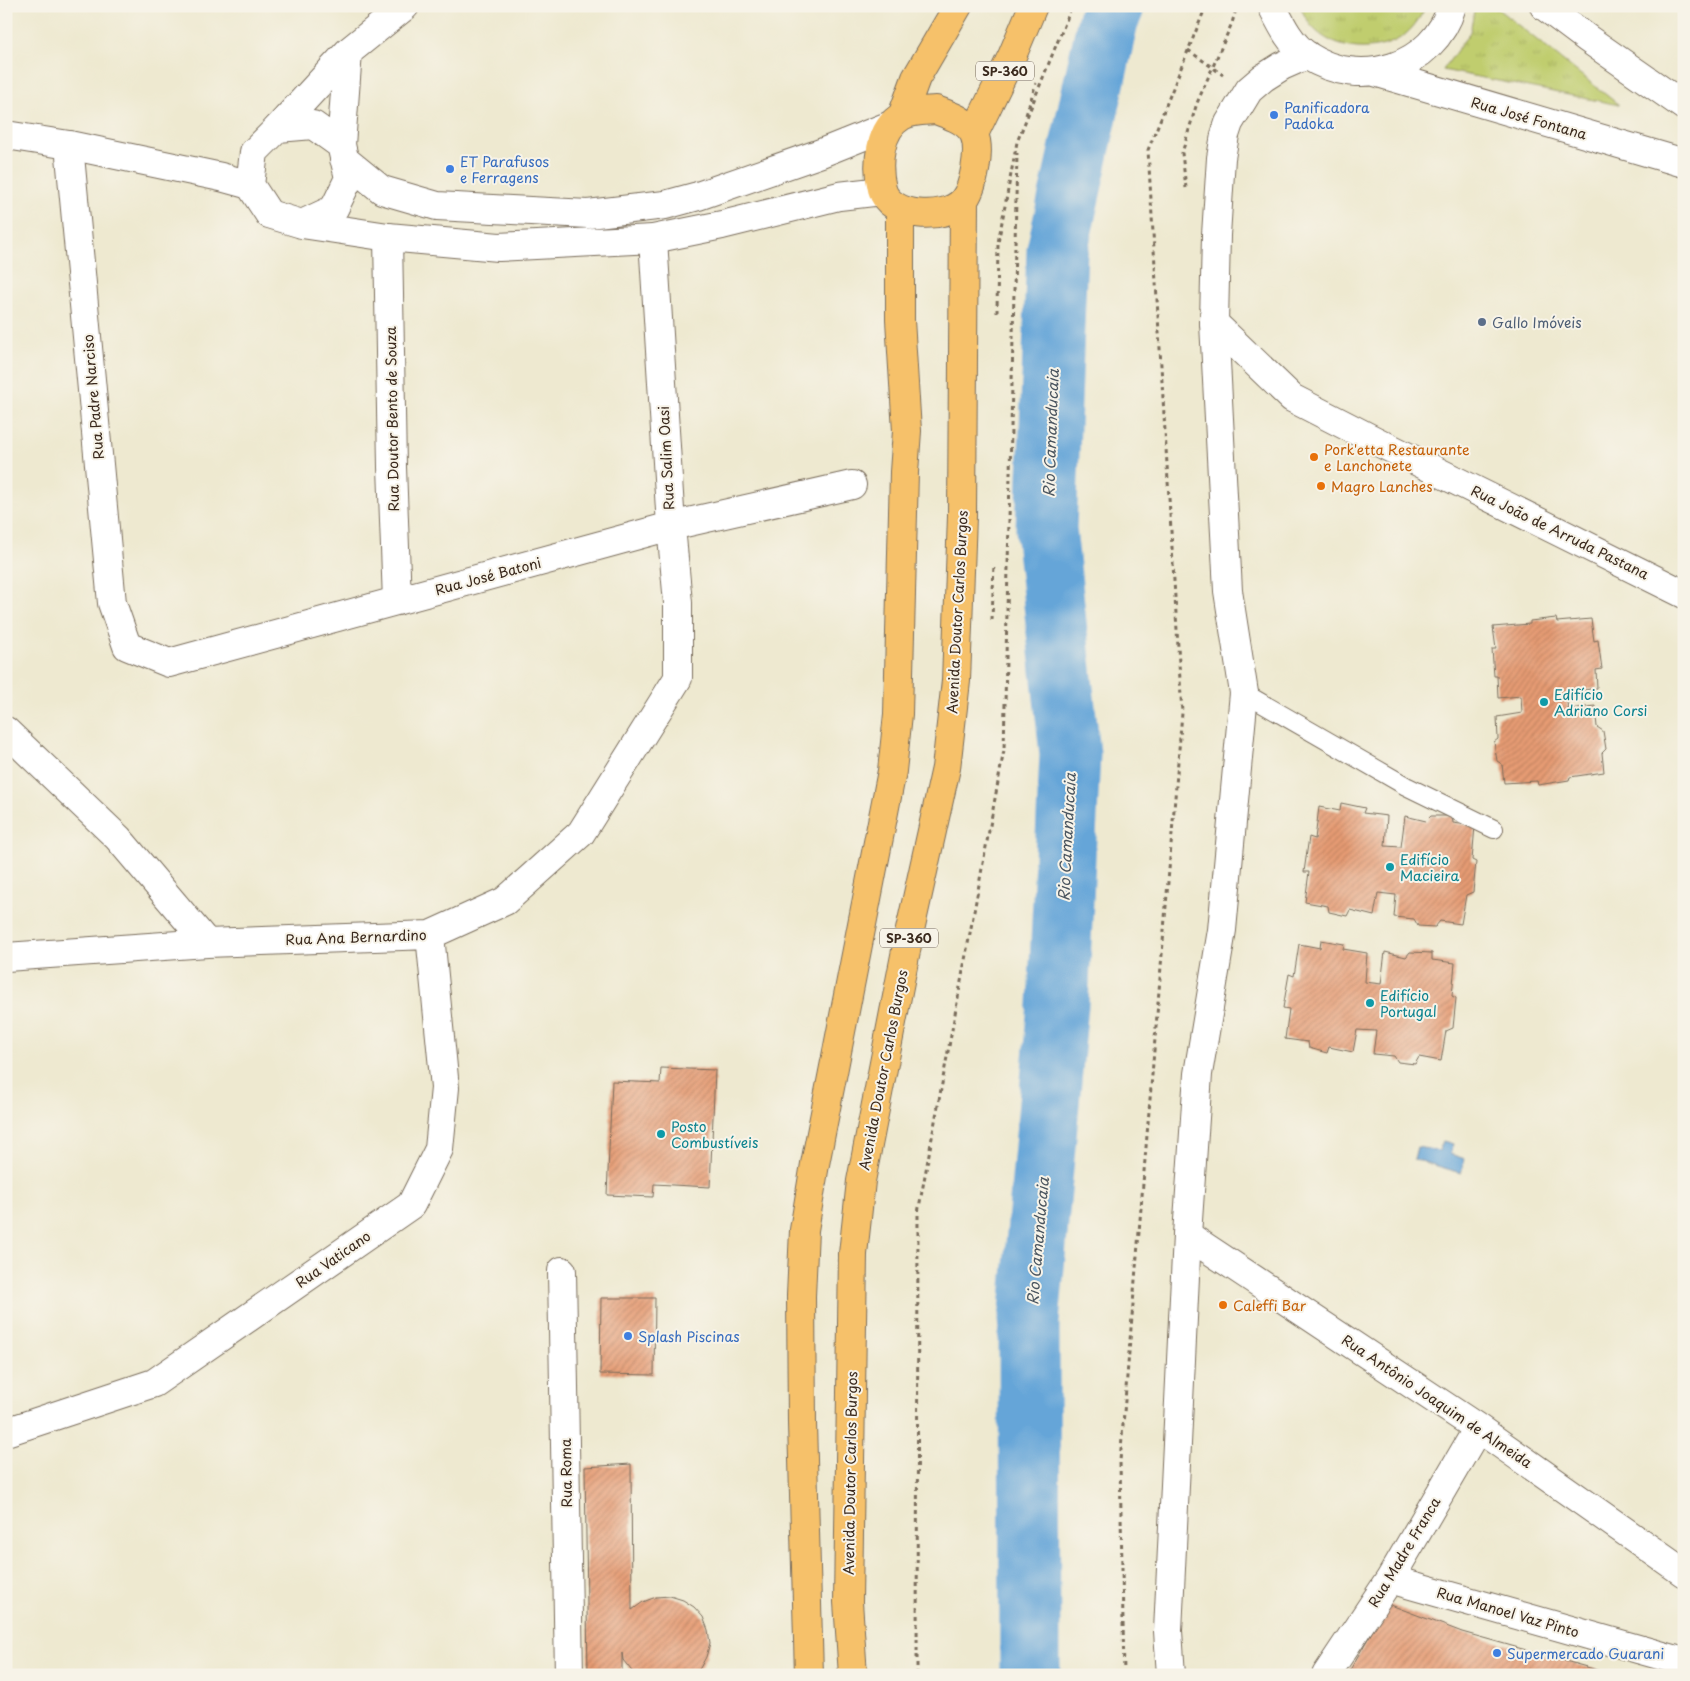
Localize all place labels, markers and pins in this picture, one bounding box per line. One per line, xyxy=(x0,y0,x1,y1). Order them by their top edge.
place label: Panificadora Padoka xyxy=(1284,97,1370,134)
marker: Panificadora Padoka xyxy=(1268,109,1280,121)
place label: ET Parafusos e Ferragens xyxy=(460,151,549,188)
marker: ET Parafusos e Ferragens xyxy=(444,163,456,175)
place label: Gallo Imóveis xyxy=(1492,312,1582,333)
marker: Gallo Imóveis xyxy=(1476,316,1488,328)
place label: Pork'etta Restaurante e Lanchonete xyxy=(1324,439,1470,476)
marker: Pork'etta Restaurante e Lanchonete xyxy=(1308,451,1320,463)
place label: Magro Lanches xyxy=(1331,476,1433,497)
marker: Magro Lanches xyxy=(1315,480,1327,492)
place label: Edifício Adriano Corsi xyxy=(1554,684,1648,721)
marker: Edifício Adriano Corsi xyxy=(1538,696,1550,708)
place label: Edifício Macieira xyxy=(1400,849,1459,886)
marker: Edifício Macieira xyxy=(1384,861,1396,873)
place label: Edifício Portugal xyxy=(1380,985,1437,1022)
marker: Edifício Portugal xyxy=(1364,997,1376,1009)
place label: Posto Combustíveis xyxy=(671,1116,758,1153)
marker: Posto Combustíveis xyxy=(655,1128,667,1140)
place label: Caleffi Bar xyxy=(1233,1295,1307,1316)
marker: Caleffi Bar xyxy=(1217,1299,1229,1311)
place label: Splash Piscinas xyxy=(638,1326,740,1347)
marker: Splash Piscinas xyxy=(622,1330,634,1342)
place label: Supermercado Guarani xyxy=(1507,1643,1664,1664)
marker: Supermercado Guarani xyxy=(1491,1647,1503,1659)

